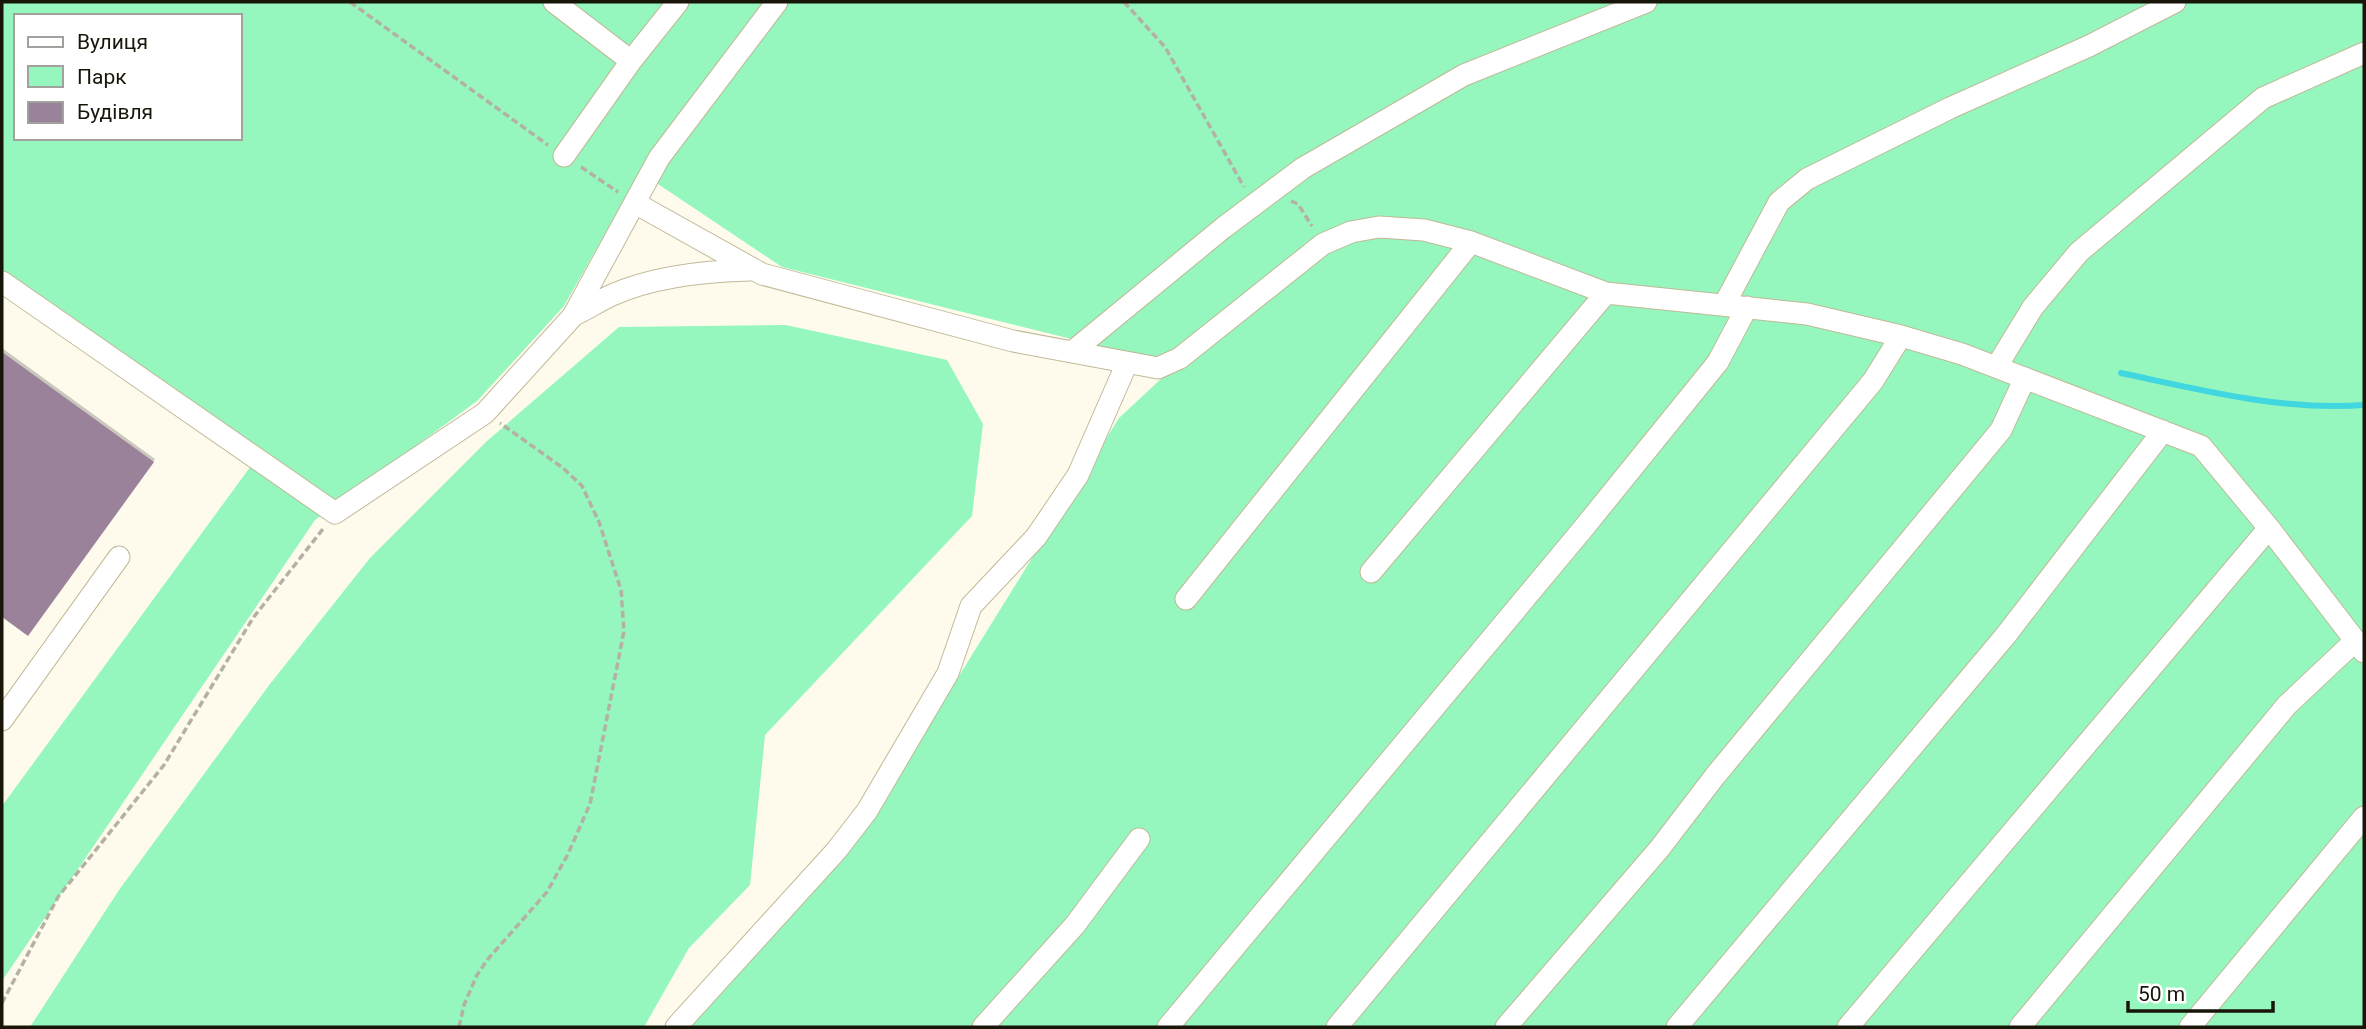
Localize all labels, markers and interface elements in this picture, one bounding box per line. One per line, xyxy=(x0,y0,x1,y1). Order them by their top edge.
legend xyxy=(14,14,242,140)
text: Вулиця xyxy=(77,30,148,54)
text: Парк xyxy=(77,65,127,89)
text: Будівля xyxy=(77,100,153,124)
scale bar xyxy=(2128,970,2273,1014)
text: 50 m xyxy=(2138,982,2185,1006)

